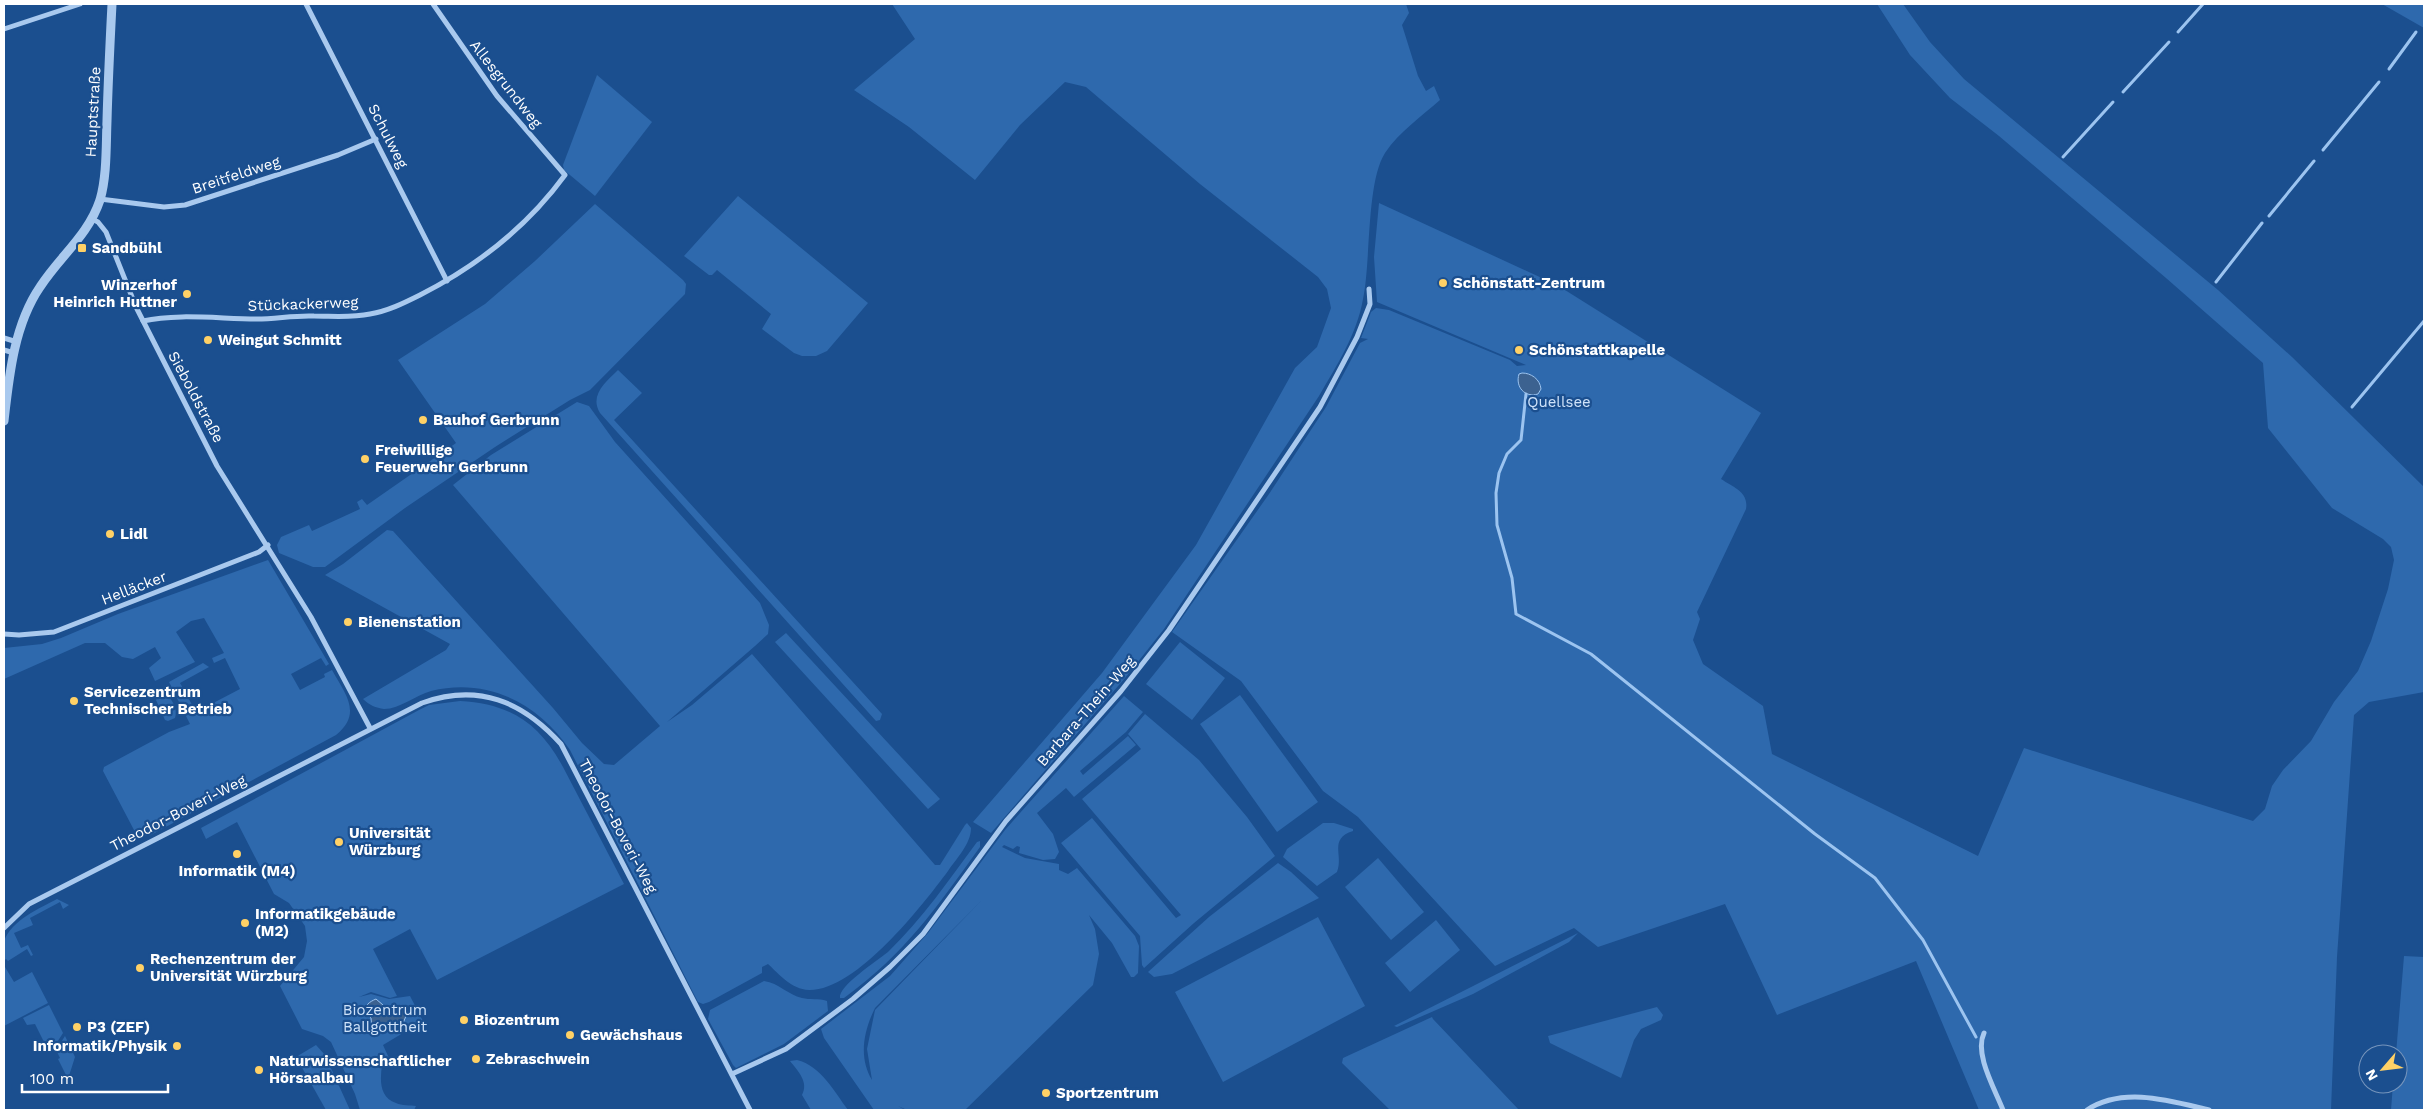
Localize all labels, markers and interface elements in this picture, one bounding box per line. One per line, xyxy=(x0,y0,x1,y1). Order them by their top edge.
street label: Allesgrundweg xyxy=(466,36,546,132)
street label: Hauptstraße xyxy=(82,66,104,158)
street label: Schulweg xyxy=(364,101,412,171)
street label: Breitfeldweg xyxy=(190,152,282,198)
place label: Sandbühl xyxy=(92,239,162,257)
marker: Sandbühl xyxy=(76,242,88,254)
place label: Schönstatt-Zentrum xyxy=(1453,274,1605,292)
place label: Winzerhof Heinrich Huttner xyxy=(53,276,178,311)
marker: Schönstatt-Zentrum xyxy=(1437,277,1449,289)
marker: Winzerhof Heinrich Huttner xyxy=(181,288,193,300)
street label: Stückackerweg xyxy=(247,293,359,315)
place label: Weingut Schmitt xyxy=(218,331,342,349)
marker: Weingut Schmitt xyxy=(202,334,214,346)
place label: Schönstattkapelle xyxy=(1529,341,1665,359)
marker: Schönstattkapelle xyxy=(1513,344,1525,356)
street label: Sieboldstraße xyxy=(164,348,228,446)
park label: Quellsee xyxy=(1527,393,1591,411)
place label: Bauhof Gerbrunn xyxy=(433,411,559,429)
marker: Bauhof Gerbrunn xyxy=(417,414,429,426)
place label: Freiwillige Feuerwehr Gerbrunn xyxy=(375,441,528,476)
marker: Freiwillige Feuerwehr Gerbrunn xyxy=(359,453,371,465)
place label: Lidl xyxy=(120,525,148,543)
marker: Lidl xyxy=(104,528,116,540)
street label: Helläcker xyxy=(99,567,169,609)
place label: Bienenstation xyxy=(358,613,461,631)
marker: Bienenstation xyxy=(342,616,354,628)
street label: Barbara-Thein-Weg xyxy=(1033,652,1139,770)
place label: Servicezentrum Technischer Betrieb xyxy=(84,683,232,718)
marker: Servicezentrum Technischer Betrieb xyxy=(68,695,80,707)
street label: Theodor-Boveri-Weg xyxy=(575,756,661,896)
street label: Theodor-Boveri-Weg xyxy=(107,771,249,855)
place label: Universität Würzburg xyxy=(349,824,431,859)
marker: Universität Würzburg xyxy=(333,836,345,848)
marker: Informatik (M4) xyxy=(231,848,243,860)
place label: Informatik (M4) xyxy=(178,862,296,880)
place label: Informatikgebäude (M2) xyxy=(255,905,396,940)
marker: Informatikgebäude (M2) xyxy=(239,917,251,929)
place label: Rechenzentrum der Universität Würzburg xyxy=(150,950,308,985)
marker: Rechenzentrum der Universität Würzburg xyxy=(134,962,146,974)
park label: Biozentrum Ballgottheit xyxy=(343,1001,428,1036)
place label: Biozentrum xyxy=(474,1011,560,1029)
marker: Biozentrum xyxy=(458,1014,470,1026)
place label: P3 (ZEF) xyxy=(87,1018,150,1036)
marker: P3 (ZEF) xyxy=(71,1021,83,1033)
place label: Gewächshaus xyxy=(580,1026,682,1044)
marker: Gewächshaus xyxy=(564,1029,576,1041)
place label: Informatik/Physik xyxy=(33,1037,168,1055)
marker: Informatik/Physik xyxy=(171,1040,183,1052)
north arrow xyxy=(2358,1044,2408,1094)
place label: Zebraschwein xyxy=(486,1050,590,1068)
place label: Naturwissenschaftlicher Hörsaalbau xyxy=(269,1052,452,1087)
marker: Zebraschwein xyxy=(470,1053,482,1065)
scale bar xyxy=(22,1062,169,1094)
marker: Naturwissenschaftlicher Hörsaalbau xyxy=(253,1064,265,1076)
text: N xyxy=(2362,1067,2381,1083)
text: 100 m xyxy=(30,1070,74,1088)
place label: Sportzentrum xyxy=(1056,1084,1159,1102)
marker: Sportzentrum xyxy=(1040,1087,1052,1099)

